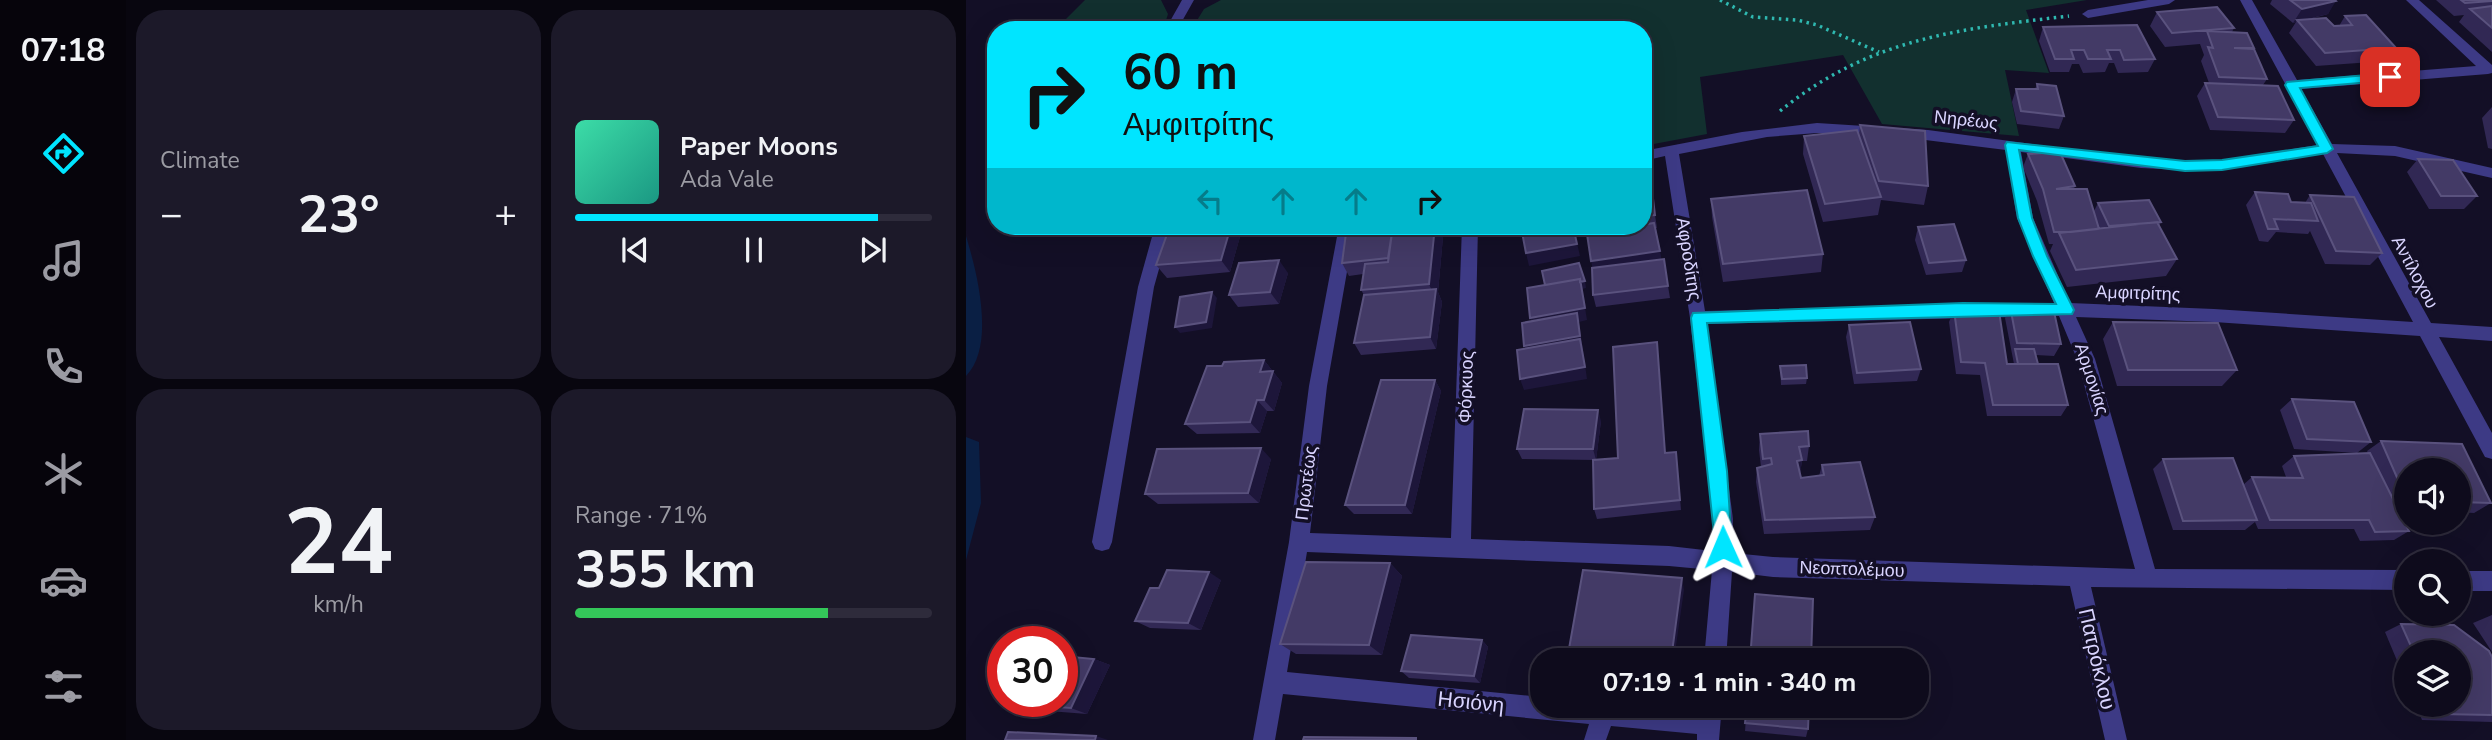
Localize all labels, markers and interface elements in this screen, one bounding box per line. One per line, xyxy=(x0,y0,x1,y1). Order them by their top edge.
text: 07:18 xyxy=(21,29,105,72)
text: 60 m xyxy=(1123,39,1238,106)
pin xyxy=(2360,47,2420,107)
icon: right xyxy=(1008,49,1099,140)
icon: arrive xyxy=(2371,58,2409,96)
text: Αμφιτρίτης xyxy=(1123,103,1274,146)
street label: Νηρέως xyxy=(1933,105,1999,135)
icon: directions xyxy=(39,129,88,178)
text: Paper Moons xyxy=(680,129,838,164)
text: Climate xyxy=(160,145,240,176)
text: Ada Vale xyxy=(680,164,774,195)
text: 23° xyxy=(297,179,380,250)
icon: left xyxy=(1191,182,1229,220)
icon: ahead xyxy=(1264,182,1302,220)
icon: ahead xyxy=(1337,182,1375,220)
icon: right xyxy=(1410,182,1448,220)
text: − xyxy=(160,189,183,240)
text: + xyxy=(494,189,517,240)
street label: Αφροδίτης xyxy=(1671,216,1707,303)
icon: previous xyxy=(616,231,654,269)
icon: pause xyxy=(735,231,773,269)
icon: next xyxy=(854,231,892,269)
street label: Αντίλοχου xyxy=(2386,232,2444,312)
icon: music xyxy=(39,236,88,285)
street label: Αμφιτρίτης xyxy=(2095,280,2181,306)
street label: Αρμονίας xyxy=(2069,340,2115,418)
icon: phone xyxy=(39,342,88,391)
street label: Φόρκυος xyxy=(1453,350,1479,423)
street label: Πρωτέως xyxy=(1290,444,1323,522)
icon: climate xyxy=(39,449,88,498)
map controls xyxy=(2394,458,2471,717)
button: sound xyxy=(2394,458,2471,535)
text: 24 xyxy=(284,481,393,605)
text: Range · 71% xyxy=(575,500,707,531)
position arrow xyxy=(1686,510,1760,584)
text: 355 km xyxy=(575,534,756,605)
button: search xyxy=(2394,549,2471,626)
street label: Νεοπτολέμου xyxy=(1799,555,1905,583)
icon: car xyxy=(39,556,88,605)
text: km/h xyxy=(313,589,364,620)
street label: Πατρόκλου xyxy=(2072,606,2122,712)
speed limit sign: 30 xyxy=(987,626,1078,717)
button: layers xyxy=(2394,640,2471,717)
icon: filters xyxy=(39,662,88,711)
text: 07:19 · 1 min · 340 m xyxy=(1603,665,1856,700)
street label: Ησιόνη xyxy=(1436,685,1506,719)

